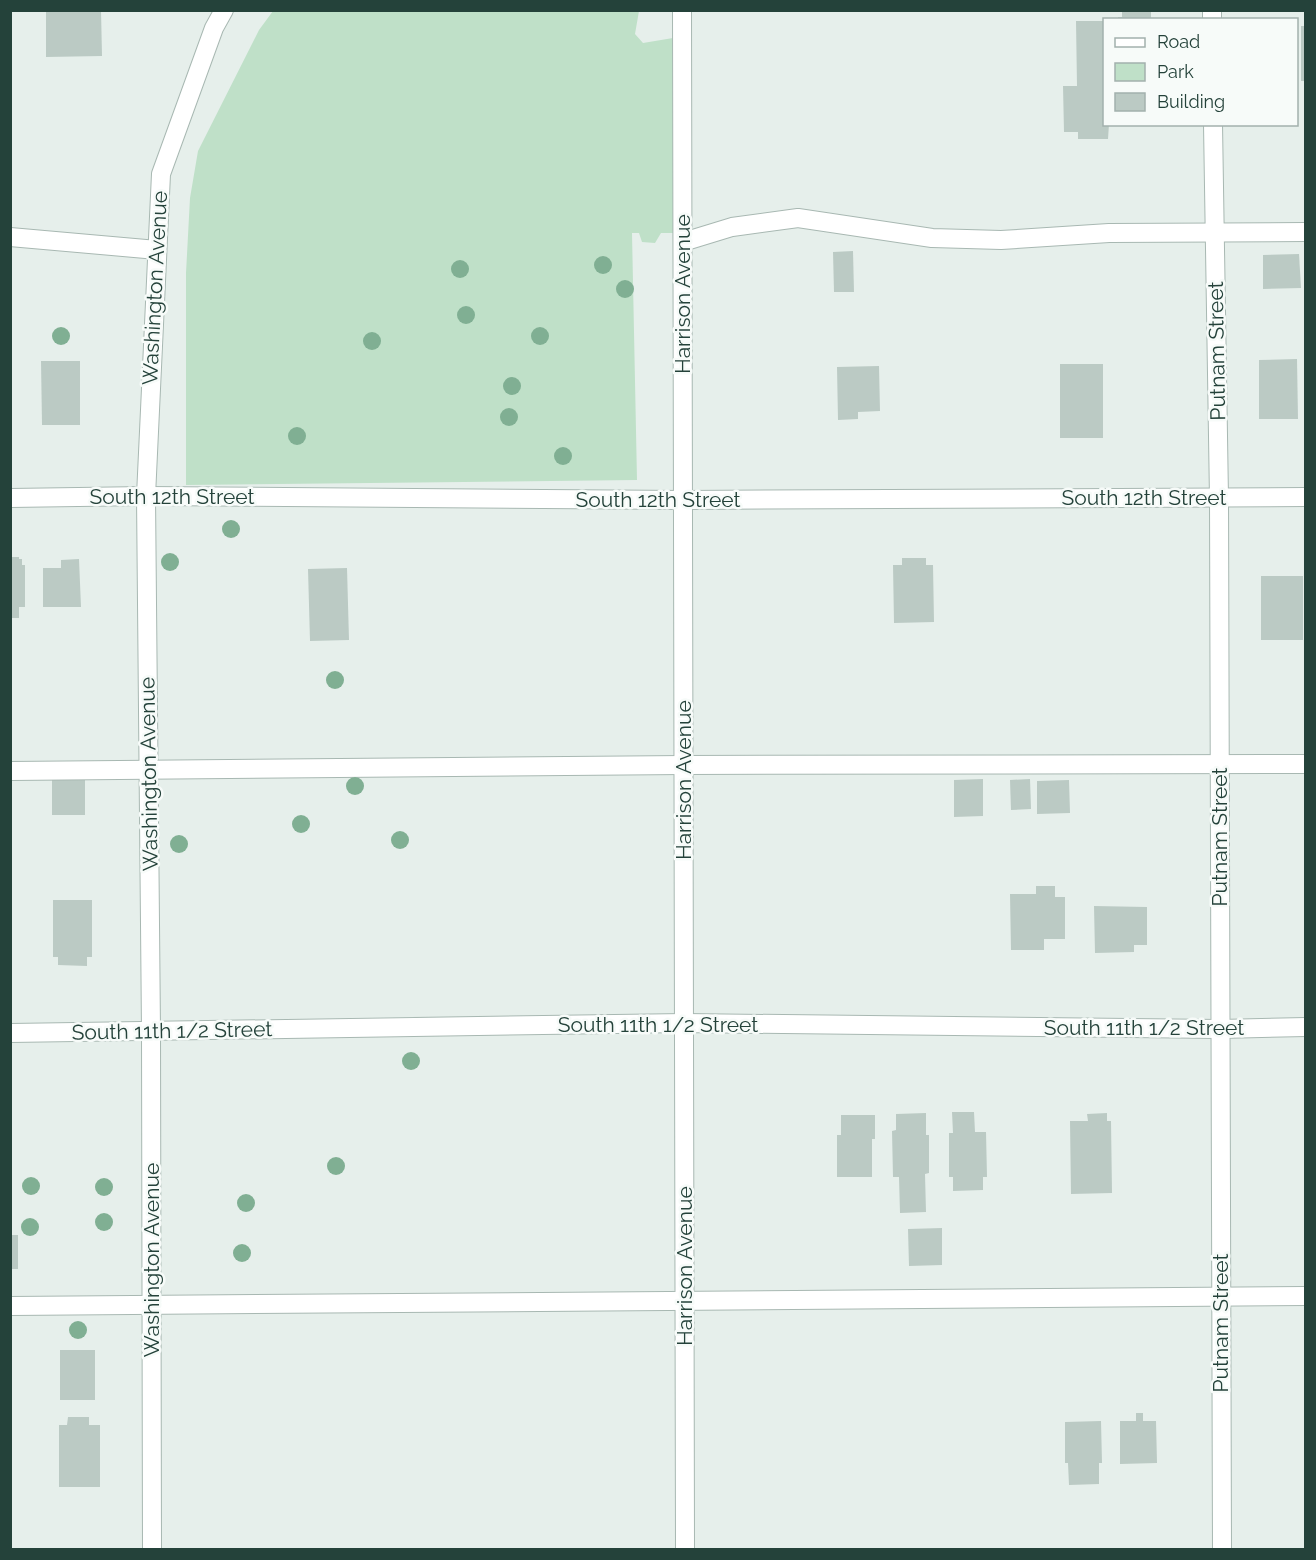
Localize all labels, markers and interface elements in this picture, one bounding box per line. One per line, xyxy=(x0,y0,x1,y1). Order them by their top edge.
legend xyxy=(1103,18,1298,126)
text: Road xyxy=(1157,31,1200,52)
text: Park xyxy=(1157,61,1194,82)
text: Building xyxy=(1157,91,1225,112)
street label: Washington Avenue xyxy=(137,190,172,386)
street label: Harrison Avenue xyxy=(670,214,695,374)
street label: Putnam Street xyxy=(1203,281,1230,421)
street label: South 12th Street xyxy=(89,484,255,509)
street label: South 12th Street xyxy=(1061,485,1227,510)
street label: South 12th Street xyxy=(575,487,741,512)
street label: Washington Avenue xyxy=(134,677,163,871)
street label: Harrison Avenue xyxy=(671,700,696,860)
street label: Putnam Street xyxy=(1207,767,1232,907)
street label: South 11th 1/2 Street xyxy=(558,1012,758,1037)
street label: South 11th 1/2 Street xyxy=(1044,1015,1244,1040)
street label: South 11th 1/2 Street xyxy=(71,1016,273,1045)
street label: Washington Avenue xyxy=(139,1163,164,1357)
street label: Harrison Avenue xyxy=(672,1186,697,1346)
street label: Putnam Street xyxy=(1208,1253,1233,1393)

